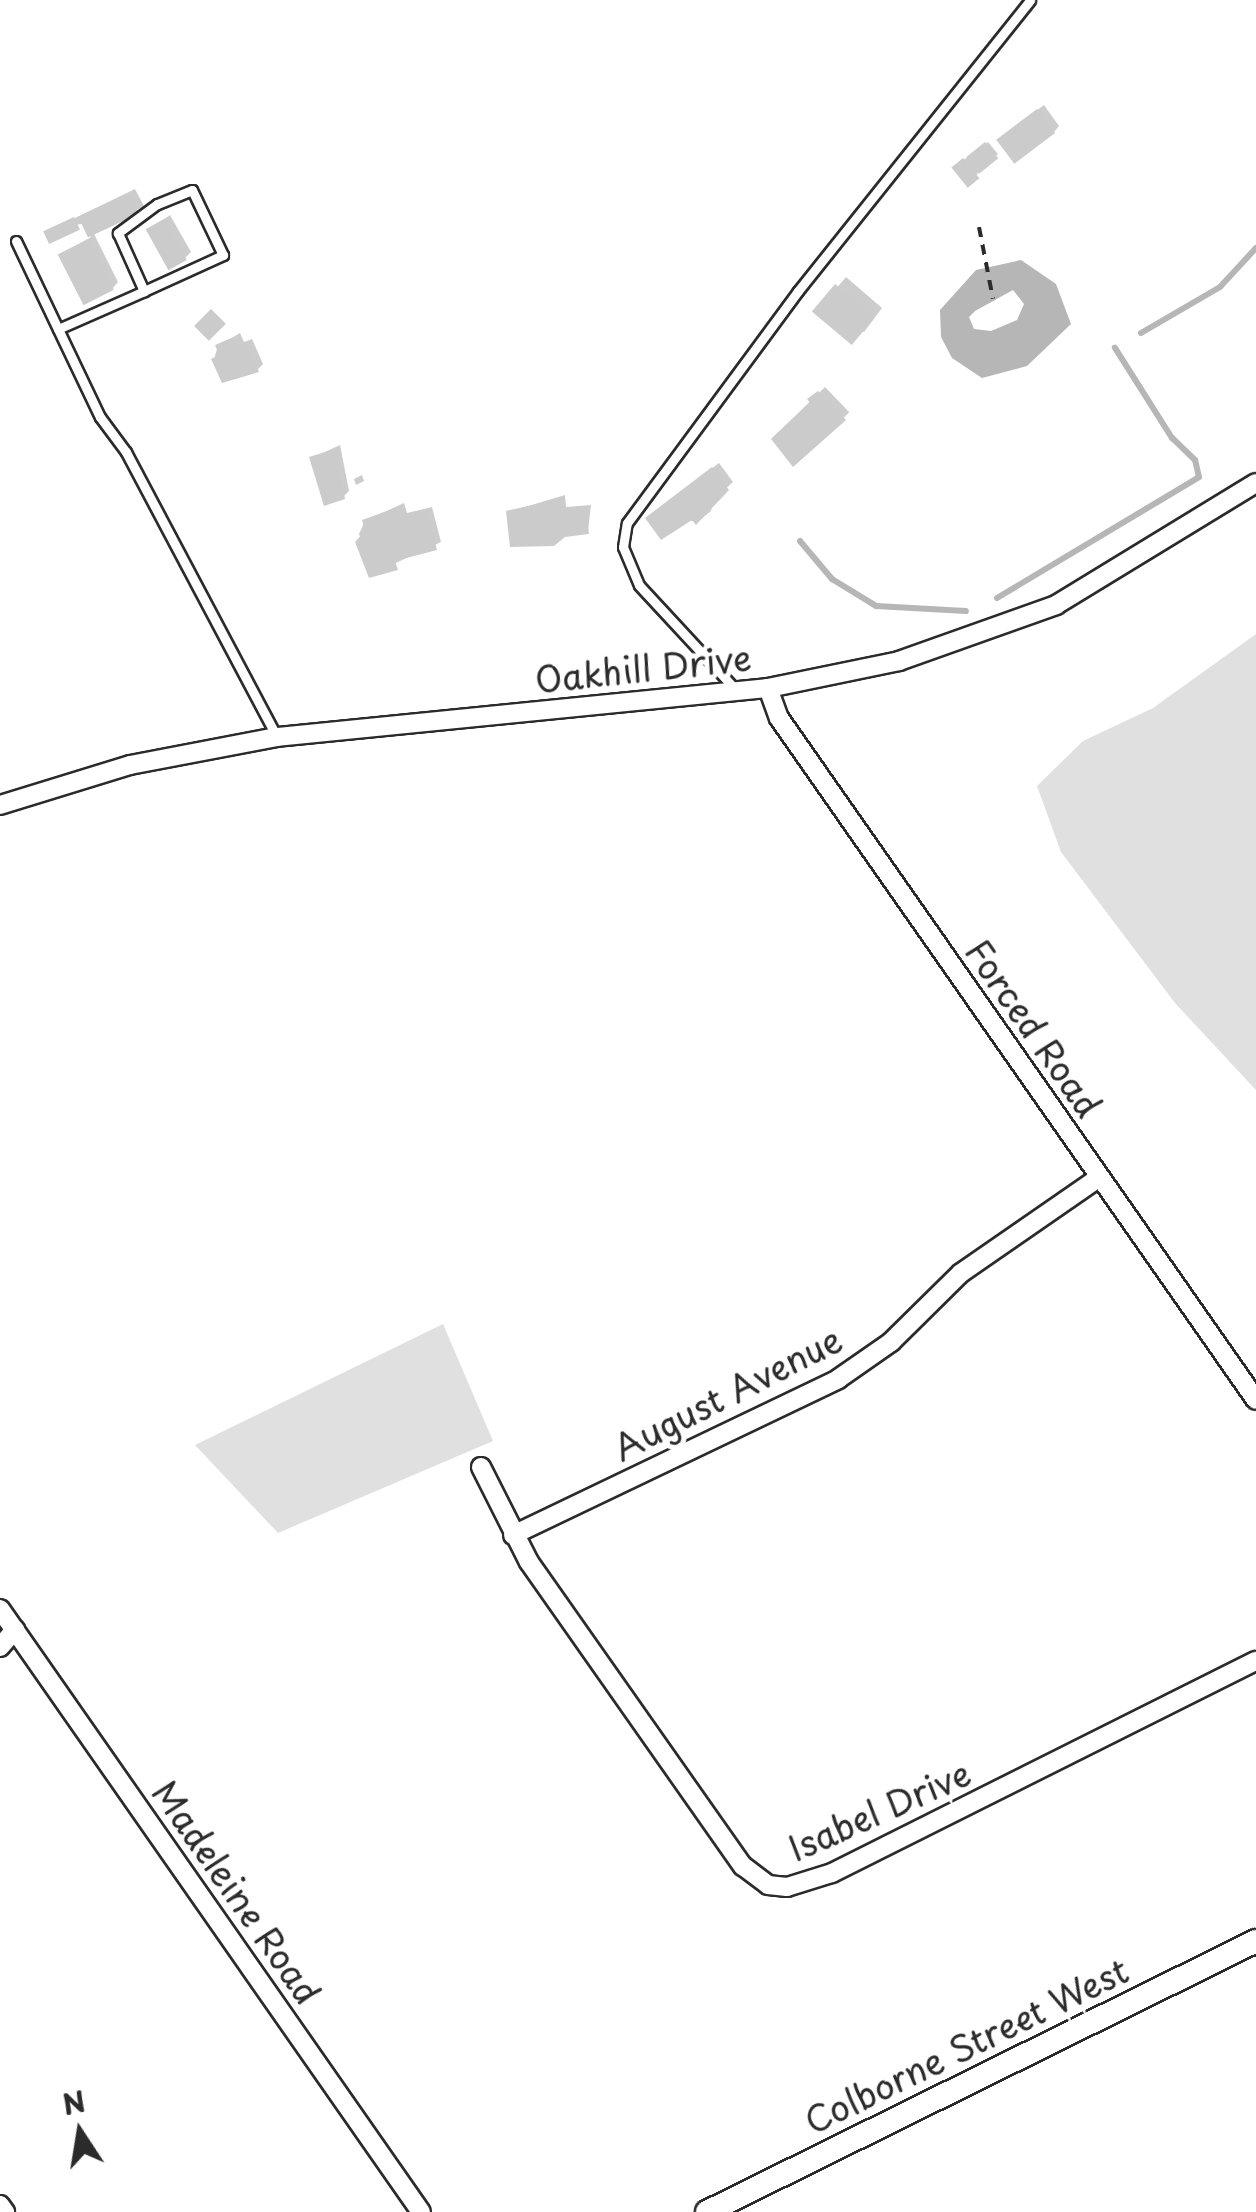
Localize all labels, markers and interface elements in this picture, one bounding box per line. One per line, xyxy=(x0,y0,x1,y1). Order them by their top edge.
street label: Oakhill Drive xyxy=(533,636,753,700)
street label: Forced Road xyxy=(957,931,1111,1125)
street label: August Avenue xyxy=(606,1318,848,1468)
street label: Isabel Drive xyxy=(780,1750,978,1870)
street label: Madeleine Road xyxy=(144,1771,330,2013)
street label: Colborne Street West xyxy=(795,1947,1137,2143)
text: N xyxy=(58,2079,89,2126)
north arrow xyxy=(30,2082,130,2182)

